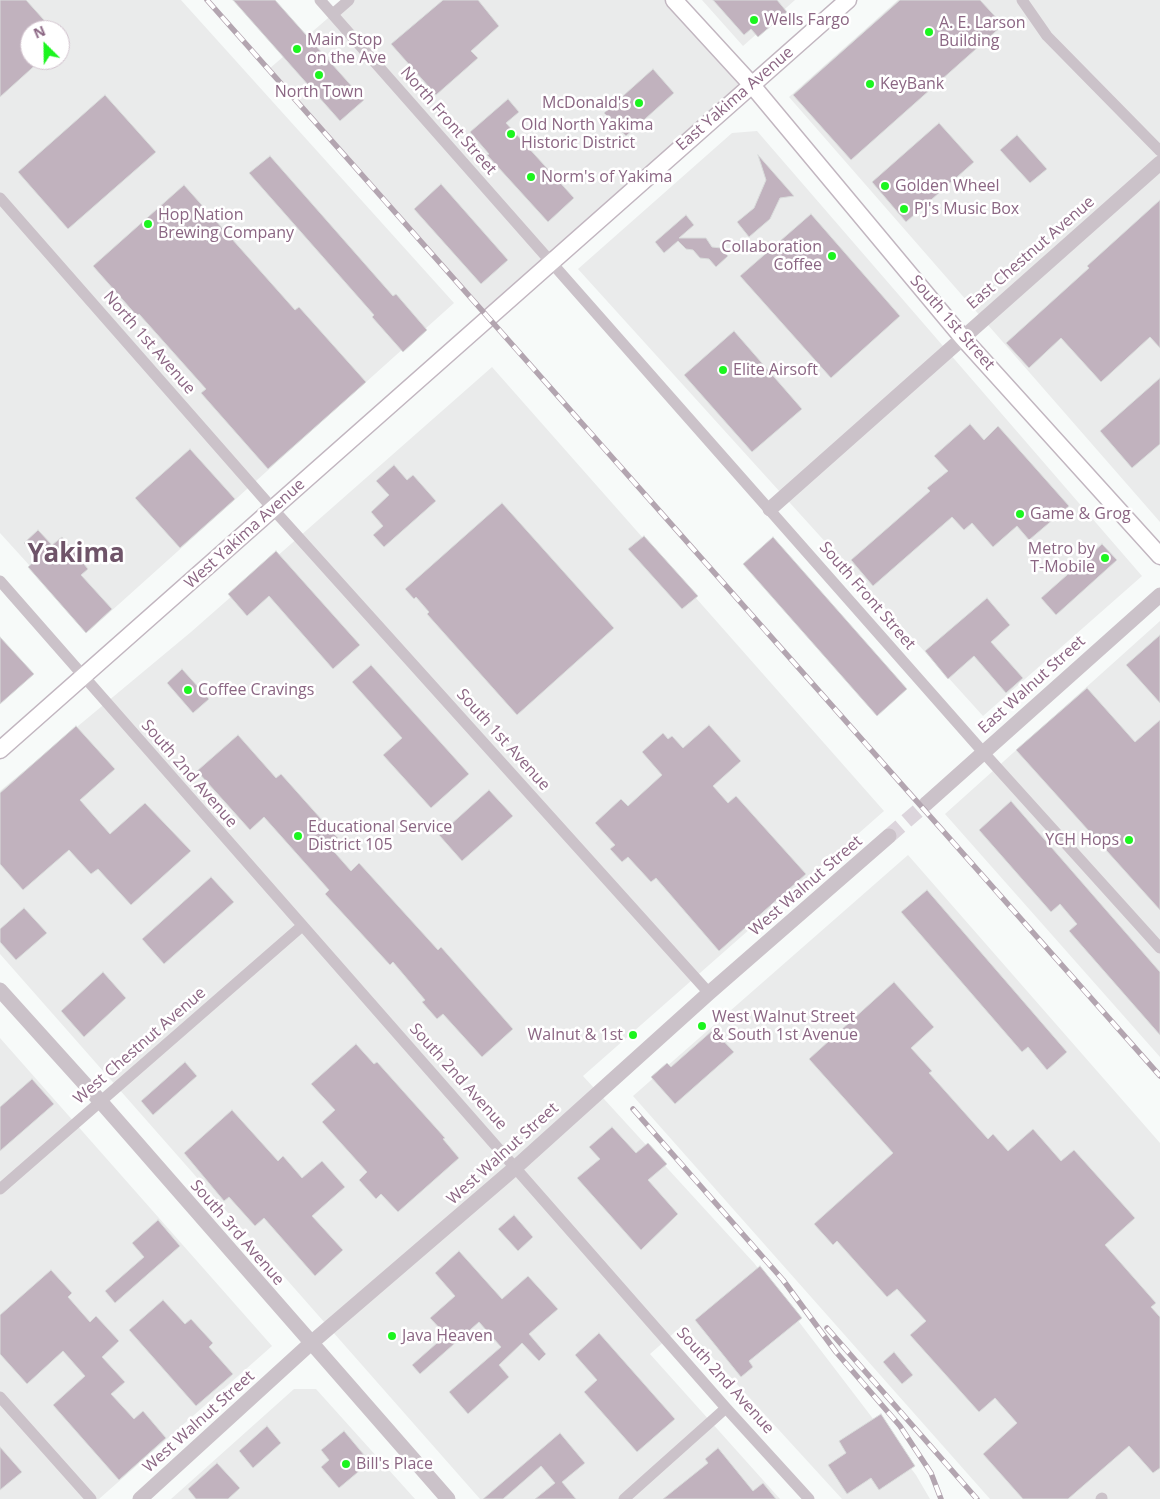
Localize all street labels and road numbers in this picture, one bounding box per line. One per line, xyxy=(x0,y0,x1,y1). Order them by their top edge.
street label: East Yakima Avenue xyxy=(672,43,798,155)
street label: North Front Street xyxy=(396,63,500,179)
street label: East Chestnut Avenue xyxy=(963,192,1099,314)
street label: South 1st Street xyxy=(906,272,998,374)
street label: North 1st Avenue xyxy=(99,288,199,398)
street label: West Yakima Avenue xyxy=(181,475,309,593)
street label: South Front Street xyxy=(815,538,919,654)
street label: East Walnut Street xyxy=(975,632,1089,738)
street label: South 1st Avenue xyxy=(452,685,554,795)
street label: South 2nd Avenue xyxy=(137,716,241,832)
street label: West Walnut Street xyxy=(746,832,866,940)
street label: West Chestnut Avenue xyxy=(70,983,210,1109)
street label: South 2nd Avenue xyxy=(405,1020,511,1134)
street label: West Walnut Street xyxy=(443,1099,563,1209)
street label: South 3rd Avenue xyxy=(186,1176,288,1290)
street label: South 2nd Avenue xyxy=(672,1324,778,1438)
street label: West Walnut Street xyxy=(139,1367,259,1477)

